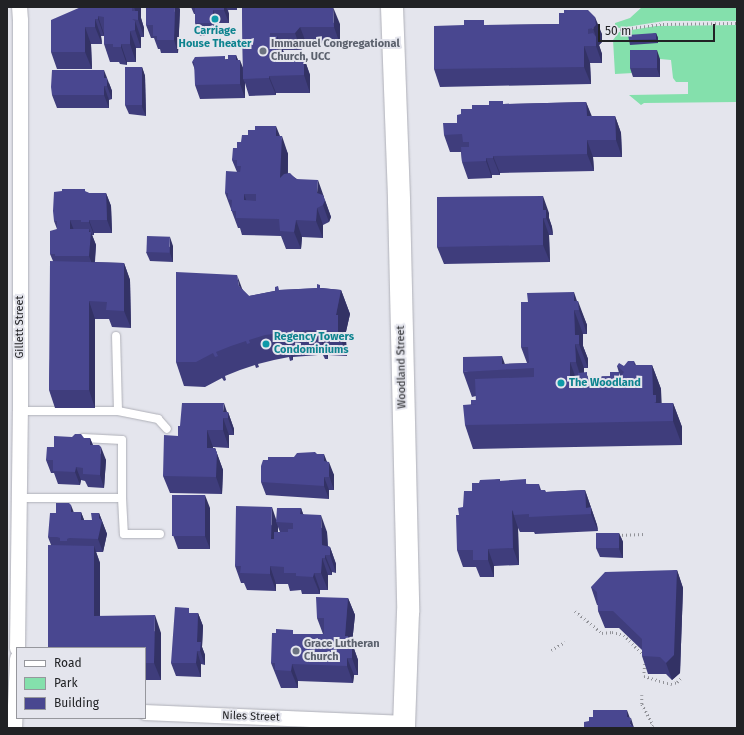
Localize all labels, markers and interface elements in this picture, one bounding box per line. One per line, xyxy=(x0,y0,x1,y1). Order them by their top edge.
marker: Carriage House Theater xyxy=(210,14,220,24)
scale bar xyxy=(600,16,717,42)
text: 50 m xyxy=(605,24,631,38)
place label: Carriage House Theater xyxy=(179,25,251,51)
place label: Immanuel Congregational Church, UCC xyxy=(271,38,400,64)
marker: Immanuel Congregational Church, UCC xyxy=(258,46,268,56)
street label: Gillett Street xyxy=(13,295,27,359)
street label: Woodland Street xyxy=(395,325,409,409)
place label: Regency Towers Condominiums xyxy=(274,331,354,357)
marker: Regency Towers Condominiums xyxy=(261,339,271,349)
place label: The Woodland xyxy=(569,376,641,390)
marker: The Woodland xyxy=(556,378,566,388)
place label: Grace Lutheran Church xyxy=(304,638,380,664)
marker: Grace Lutheran Church xyxy=(291,646,301,656)
legend xyxy=(16,647,146,719)
text: Road xyxy=(54,656,82,670)
text: Park xyxy=(54,676,78,690)
text: Building xyxy=(54,696,99,710)
street label: Niles Street xyxy=(222,709,280,725)

